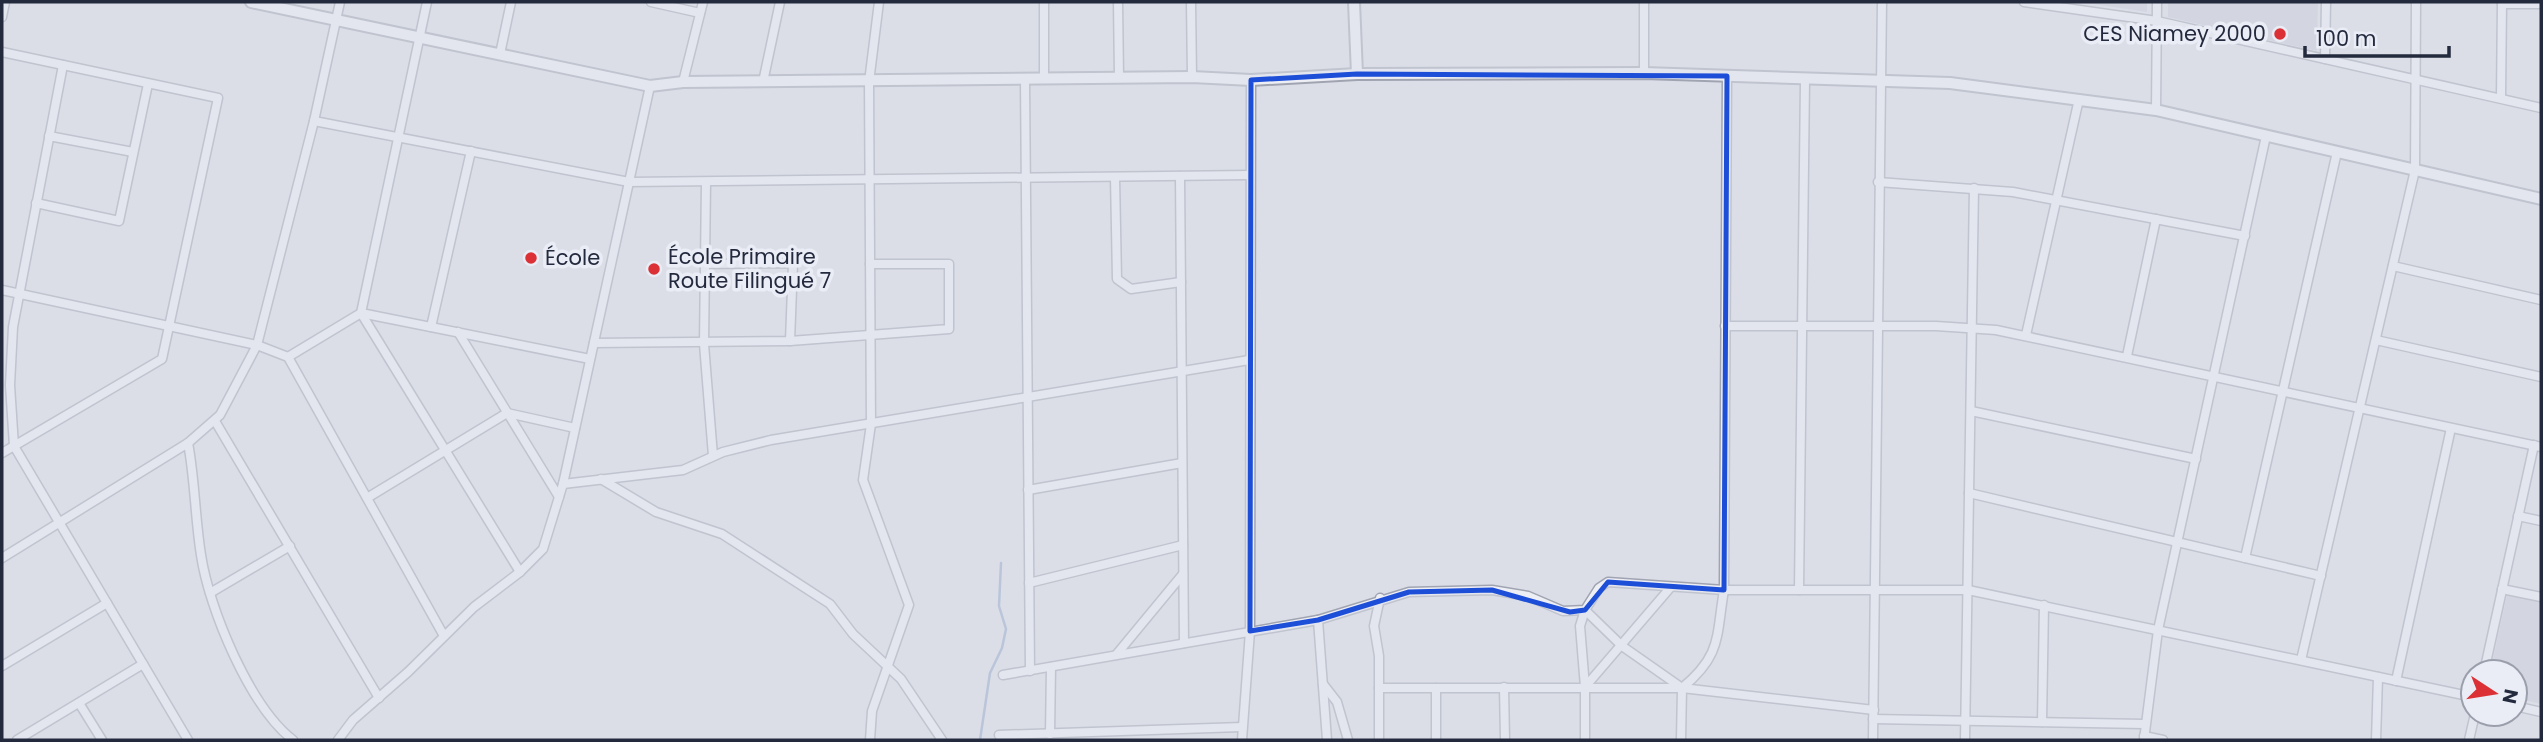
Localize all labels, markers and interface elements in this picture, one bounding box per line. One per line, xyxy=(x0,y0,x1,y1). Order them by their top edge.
scale bar xyxy=(2305,14,2448,58)
place label: CES Niamey 2000 xyxy=(2083,19,2266,48)
text: 100 m xyxy=(2316,24,2376,53)
marker: CES Niamey 2000 xyxy=(2272,26,2288,42)
place label: École Primaire Route Filingué 7 xyxy=(668,242,831,295)
place label: École xyxy=(545,243,600,272)
marker: École xyxy=(523,250,539,266)
marker: École Primaire Route Filingué 7 xyxy=(646,261,662,277)
north arrow xyxy=(2459,658,2529,728)
text: N xyxy=(2495,687,2525,706)

